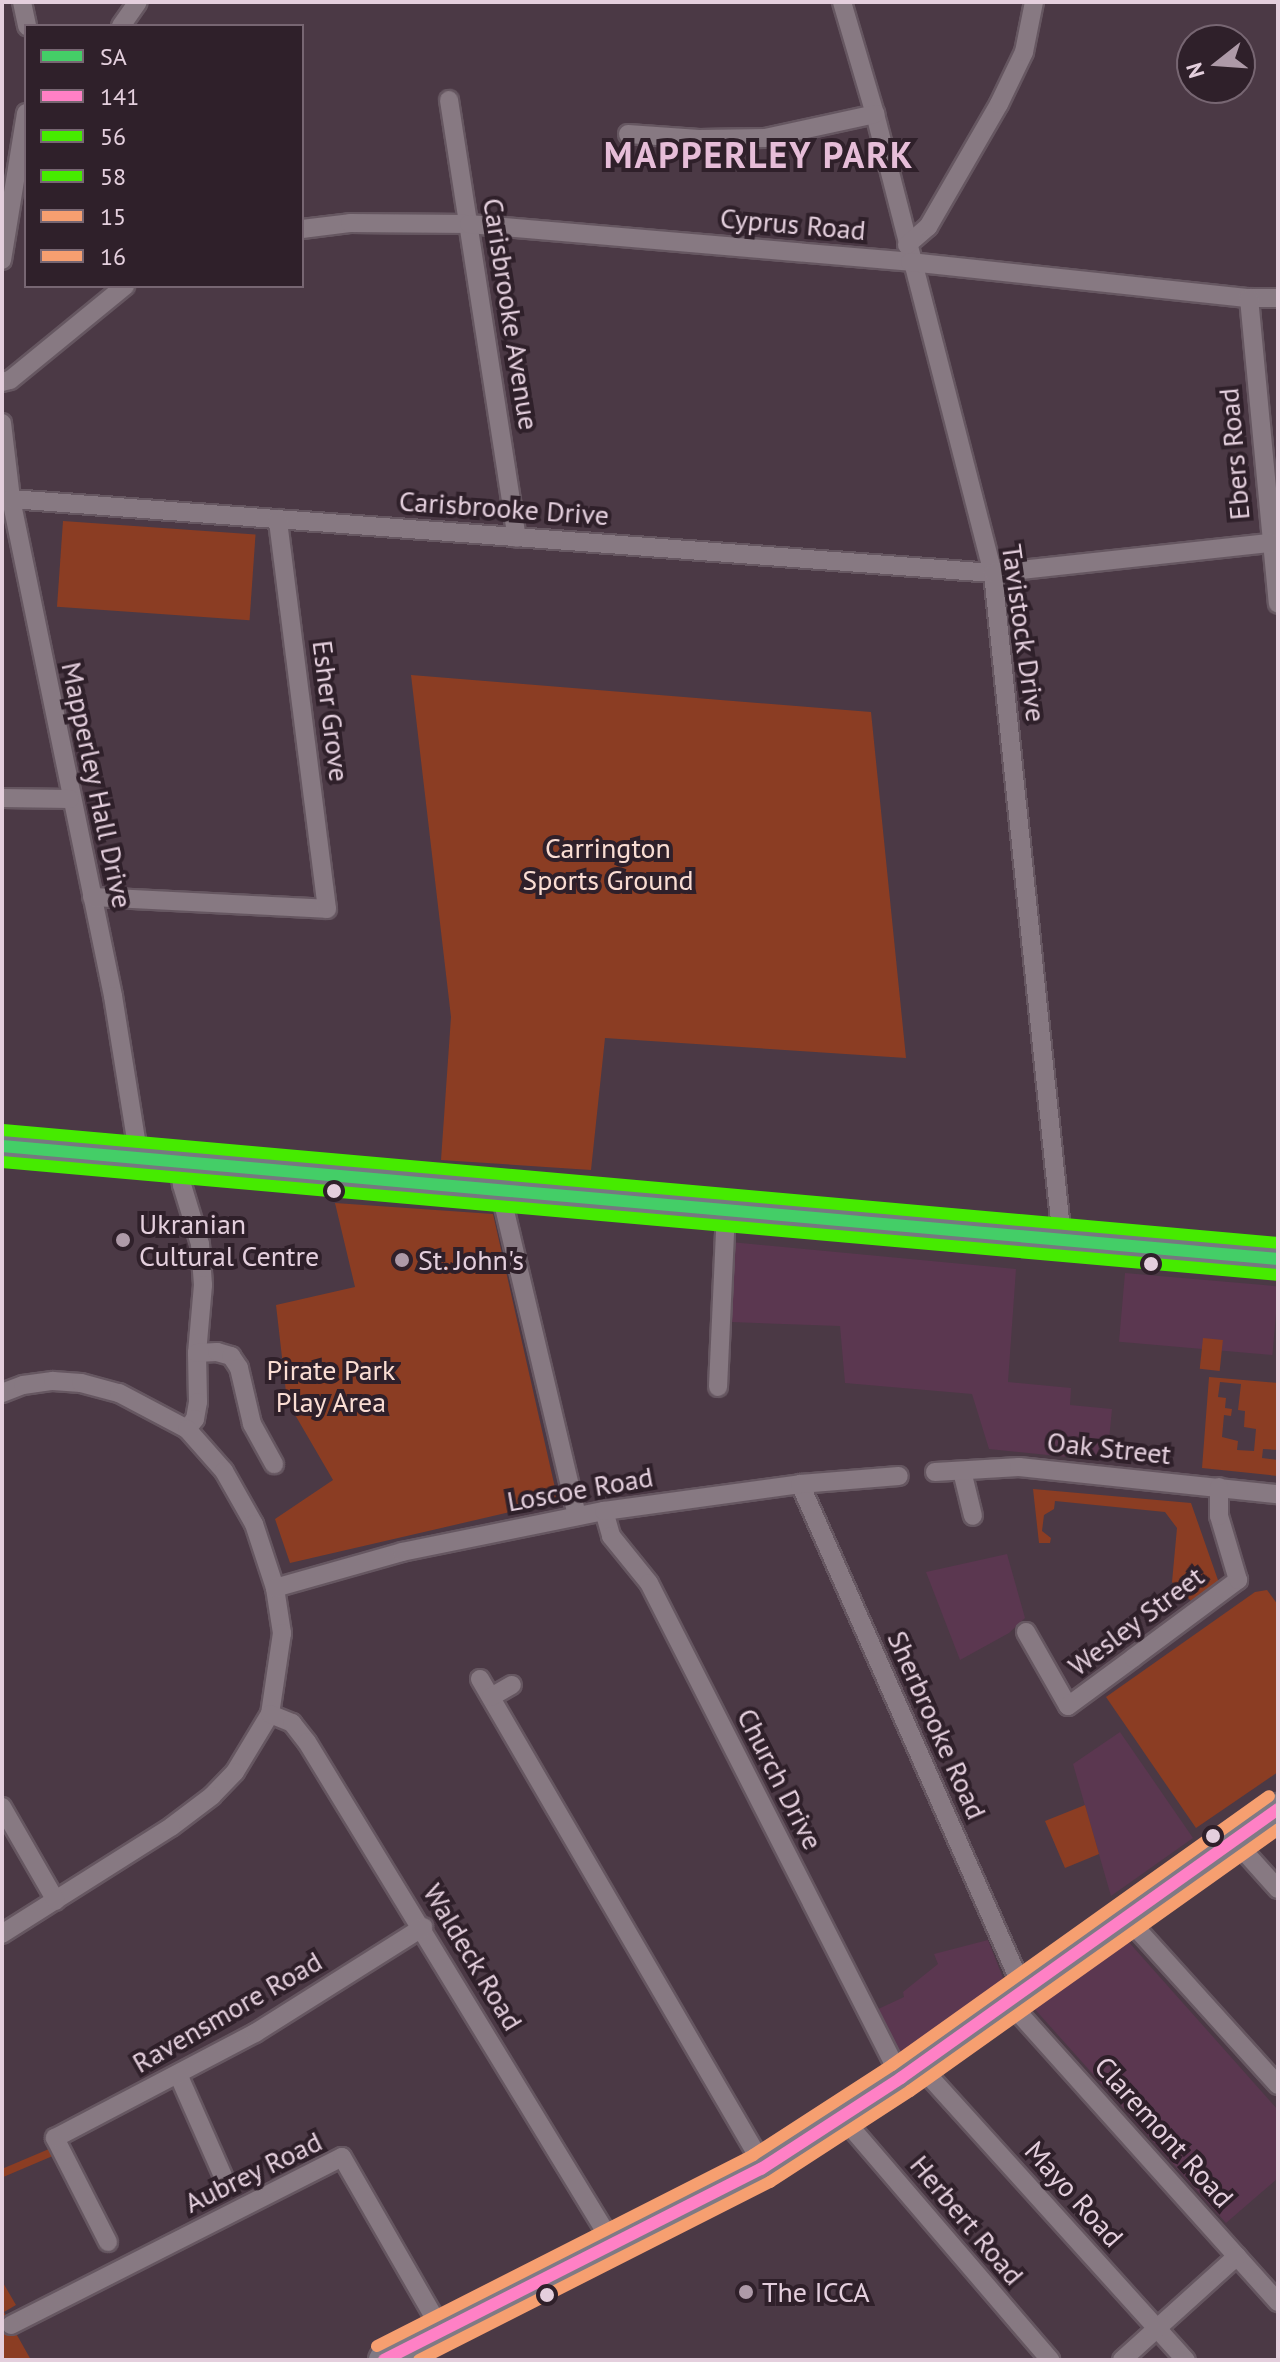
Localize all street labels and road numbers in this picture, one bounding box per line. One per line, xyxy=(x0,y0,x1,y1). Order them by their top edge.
street label: Carisbrooke Avenue xyxy=(476,195,546,433)
street label: Cyprus Road xyxy=(719,201,867,247)
street label: Ebers Road xyxy=(1211,387,1257,521)
street label: Carisbrooke Drive xyxy=(398,484,610,532)
street label: Tavistock Drive xyxy=(995,542,1053,724)
street label: Esher Grove xyxy=(306,638,356,784)
street label: Mapperley Hall Drive xyxy=(54,658,140,912)
street label: Oak Street xyxy=(1045,1425,1173,1471)
street label: Loscoe Road xyxy=(504,1460,656,1518)
street label: Wesley Street xyxy=(1061,1559,1211,1683)
street label: Sherbrooke Road xyxy=(880,1626,994,1824)
street label: Church Drive xyxy=(730,1703,830,1855)
street label: Waldeck Road xyxy=(416,1877,530,2037)
street label: Ravensmore Road xyxy=(126,1944,328,2080)
street label: Claremont Road xyxy=(1088,2050,1240,2214)
street label: Aubrey Road xyxy=(178,2124,328,2220)
street label: Mayo Road xyxy=(1018,2134,1130,2254)
street label: Herbert Road xyxy=(903,2148,1031,2292)

